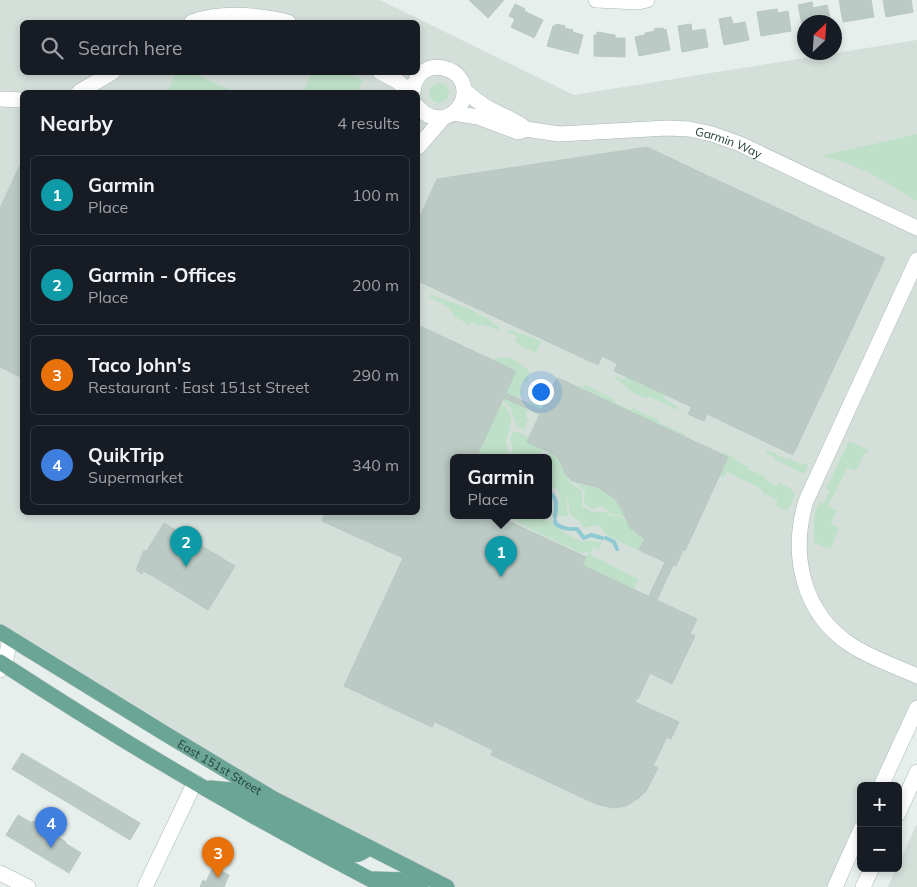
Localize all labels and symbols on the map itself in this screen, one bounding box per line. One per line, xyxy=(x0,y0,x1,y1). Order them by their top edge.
north arrow xyxy=(797,15,842,60)
street label: Garmin Way xyxy=(694,123,765,161)
your location xyxy=(528,379,554,405)
pin: 2 xyxy=(170,526,202,567)
pin: 1 xyxy=(485,536,517,577)
street label: East 151st Street xyxy=(175,736,265,798)
pin: 4 xyxy=(35,807,67,848)
pin: 3 xyxy=(202,837,234,878)

